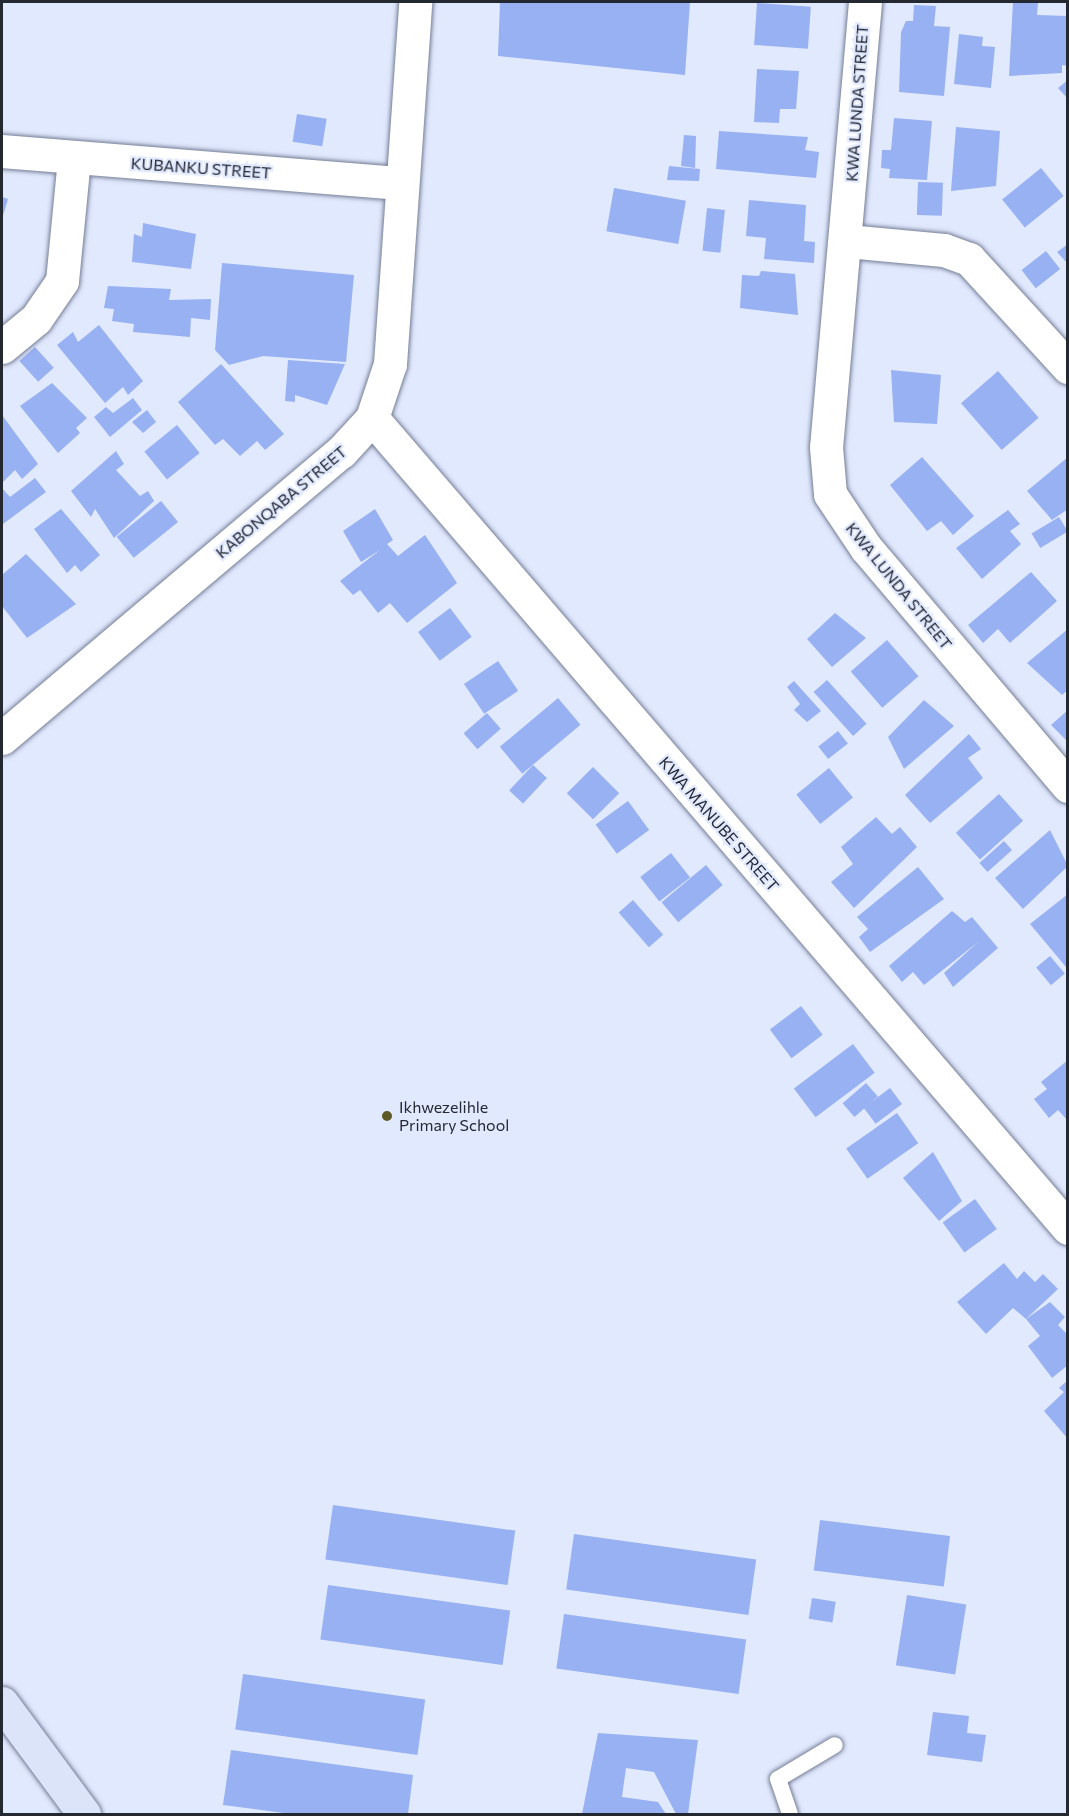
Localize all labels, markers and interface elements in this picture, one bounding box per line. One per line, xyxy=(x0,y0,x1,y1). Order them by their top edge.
street label: KWA LUNDA STREET xyxy=(842,24,872,182)
street label: KUBANKU STREET xyxy=(130,154,272,182)
street label: KABONQABA STREET xyxy=(212,442,350,562)
street label: KWA LUNDA STREET xyxy=(842,519,956,653)
street label: KWA MANUBE STREET xyxy=(655,753,783,895)
place label: Ikhwezelihle Primary School xyxy=(399,1097,509,1135)
marker: Ikhwezelihle Primary School xyxy=(380,1109,394,1123)

